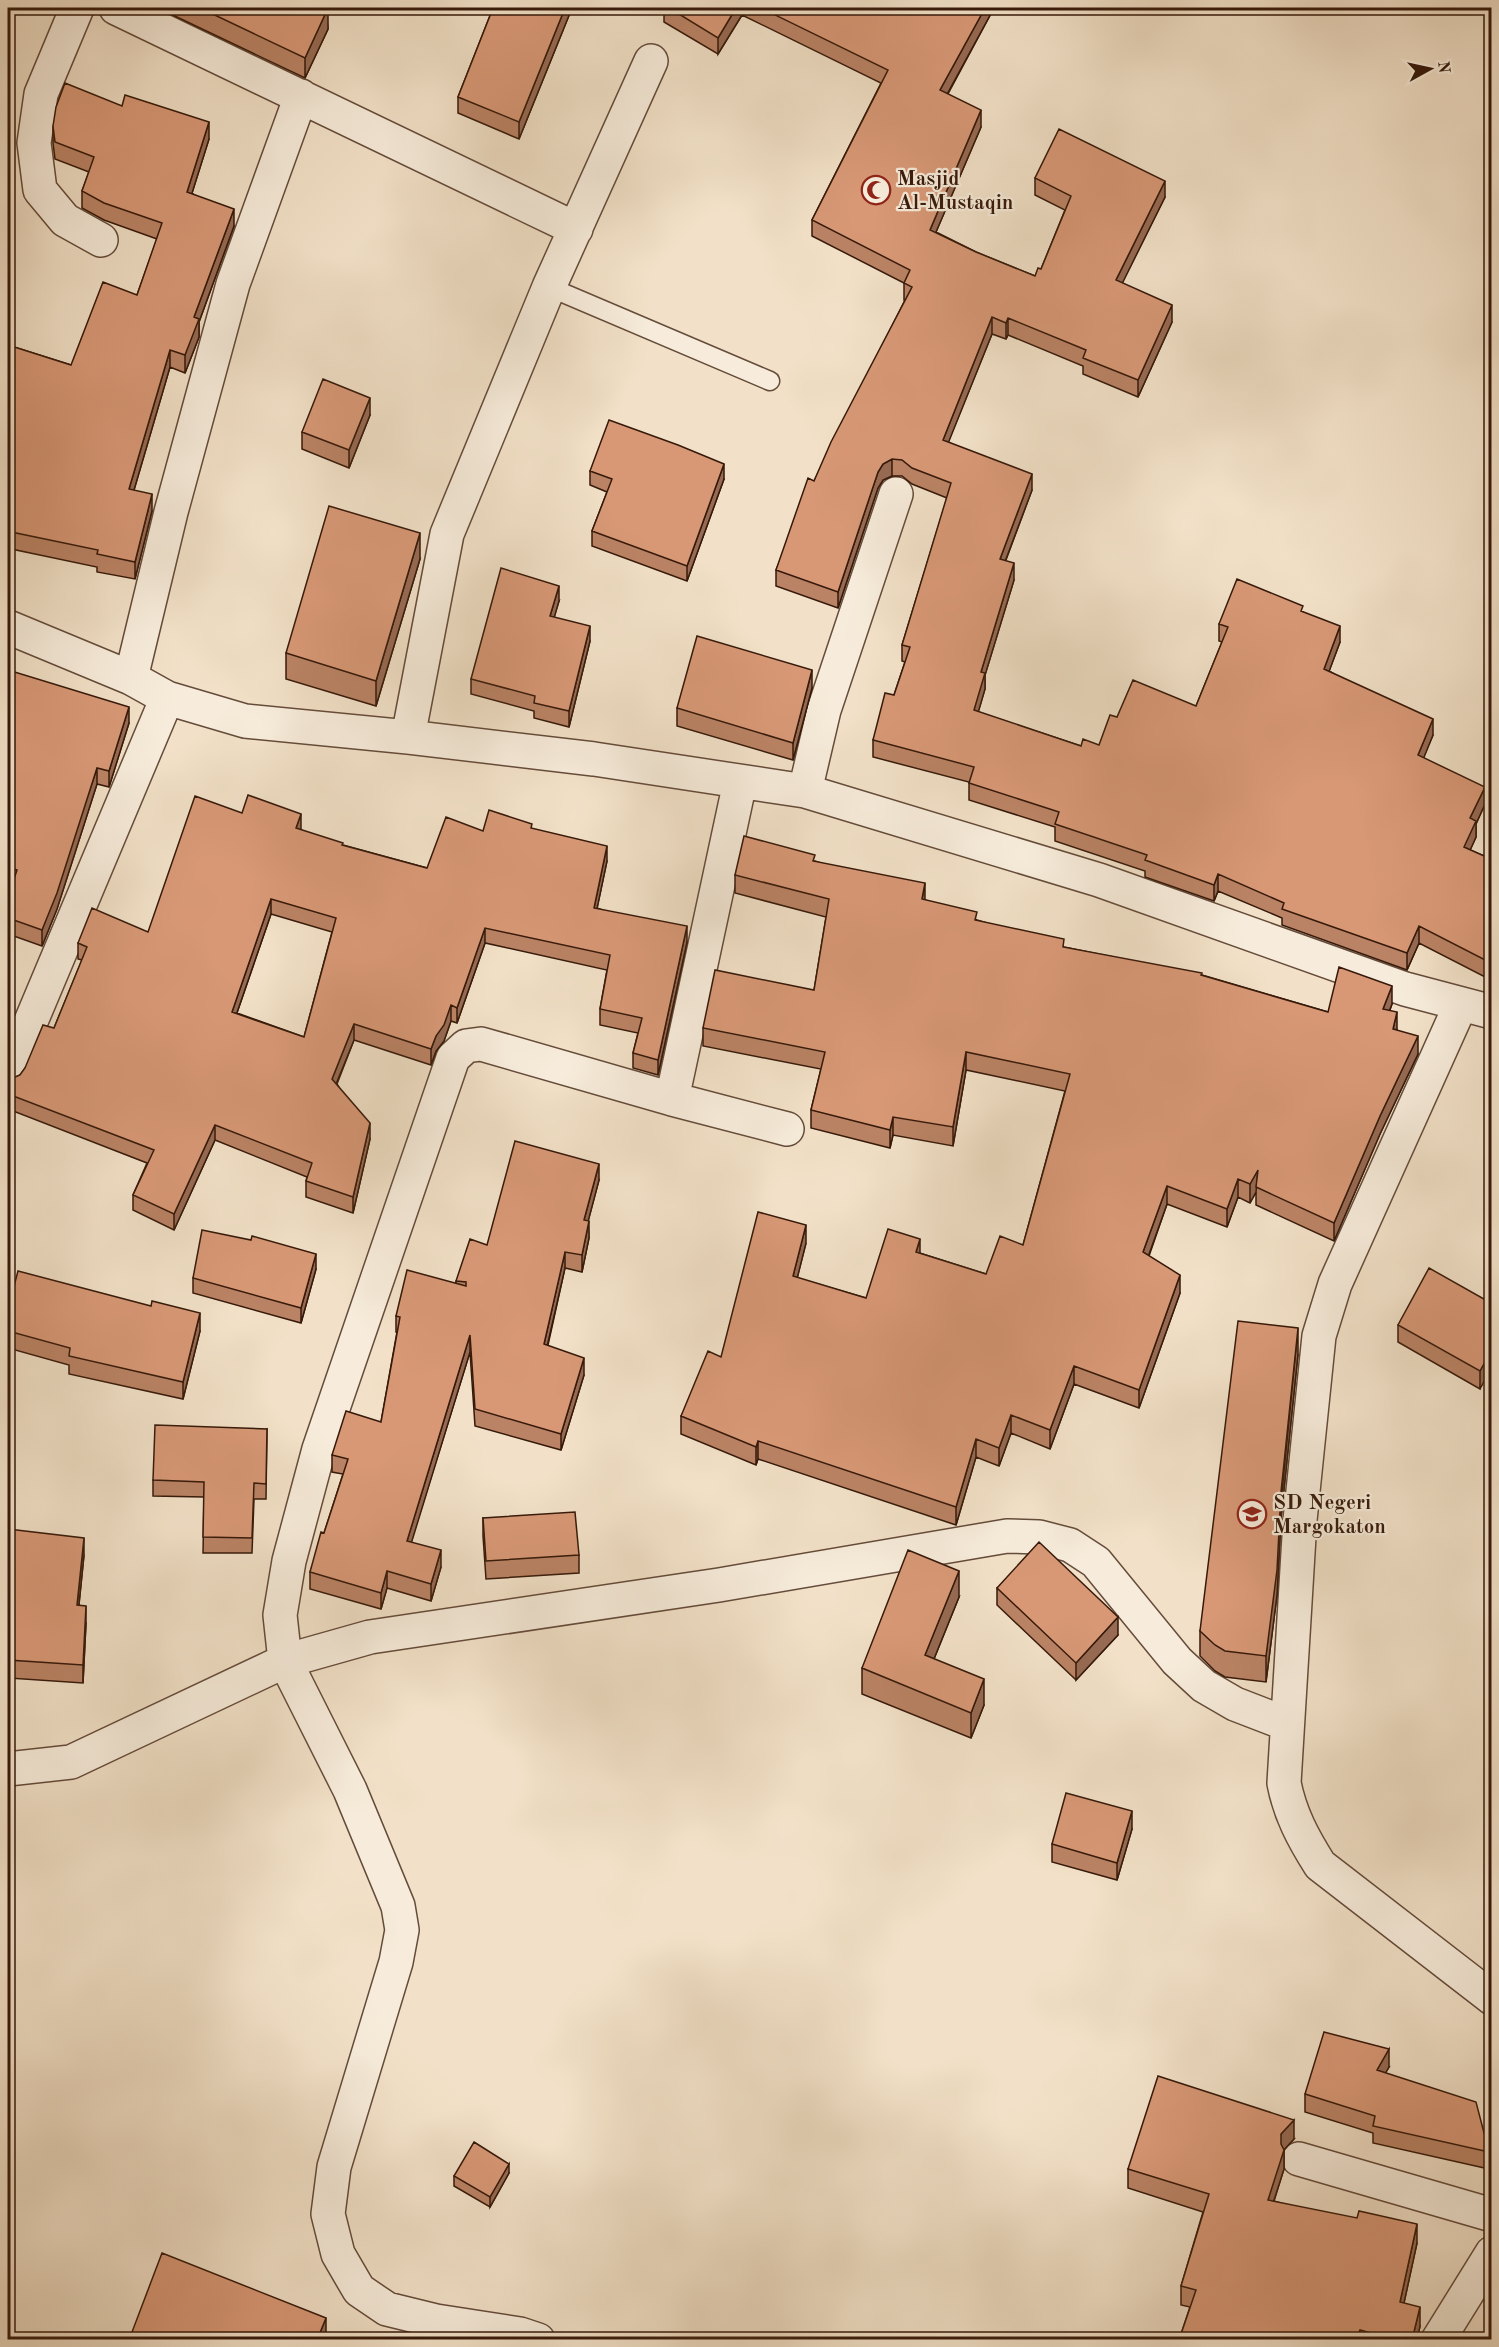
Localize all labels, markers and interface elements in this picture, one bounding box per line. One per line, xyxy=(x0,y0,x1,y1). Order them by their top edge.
north arrow xyxy=(1400,39,1460,99)
text: N xyxy=(1434,60,1452,75)
place label: Masjid Al-Mustaqin xyxy=(897,169,1014,214)
mosque icon: Masjid Al-Mustaqin xyxy=(860,174,892,206)
place label: SD Negeri Margokaton xyxy=(1273,1493,1386,1538)
school or university icon: SD Negeri Margokaton xyxy=(1236,1498,1268,1530)

